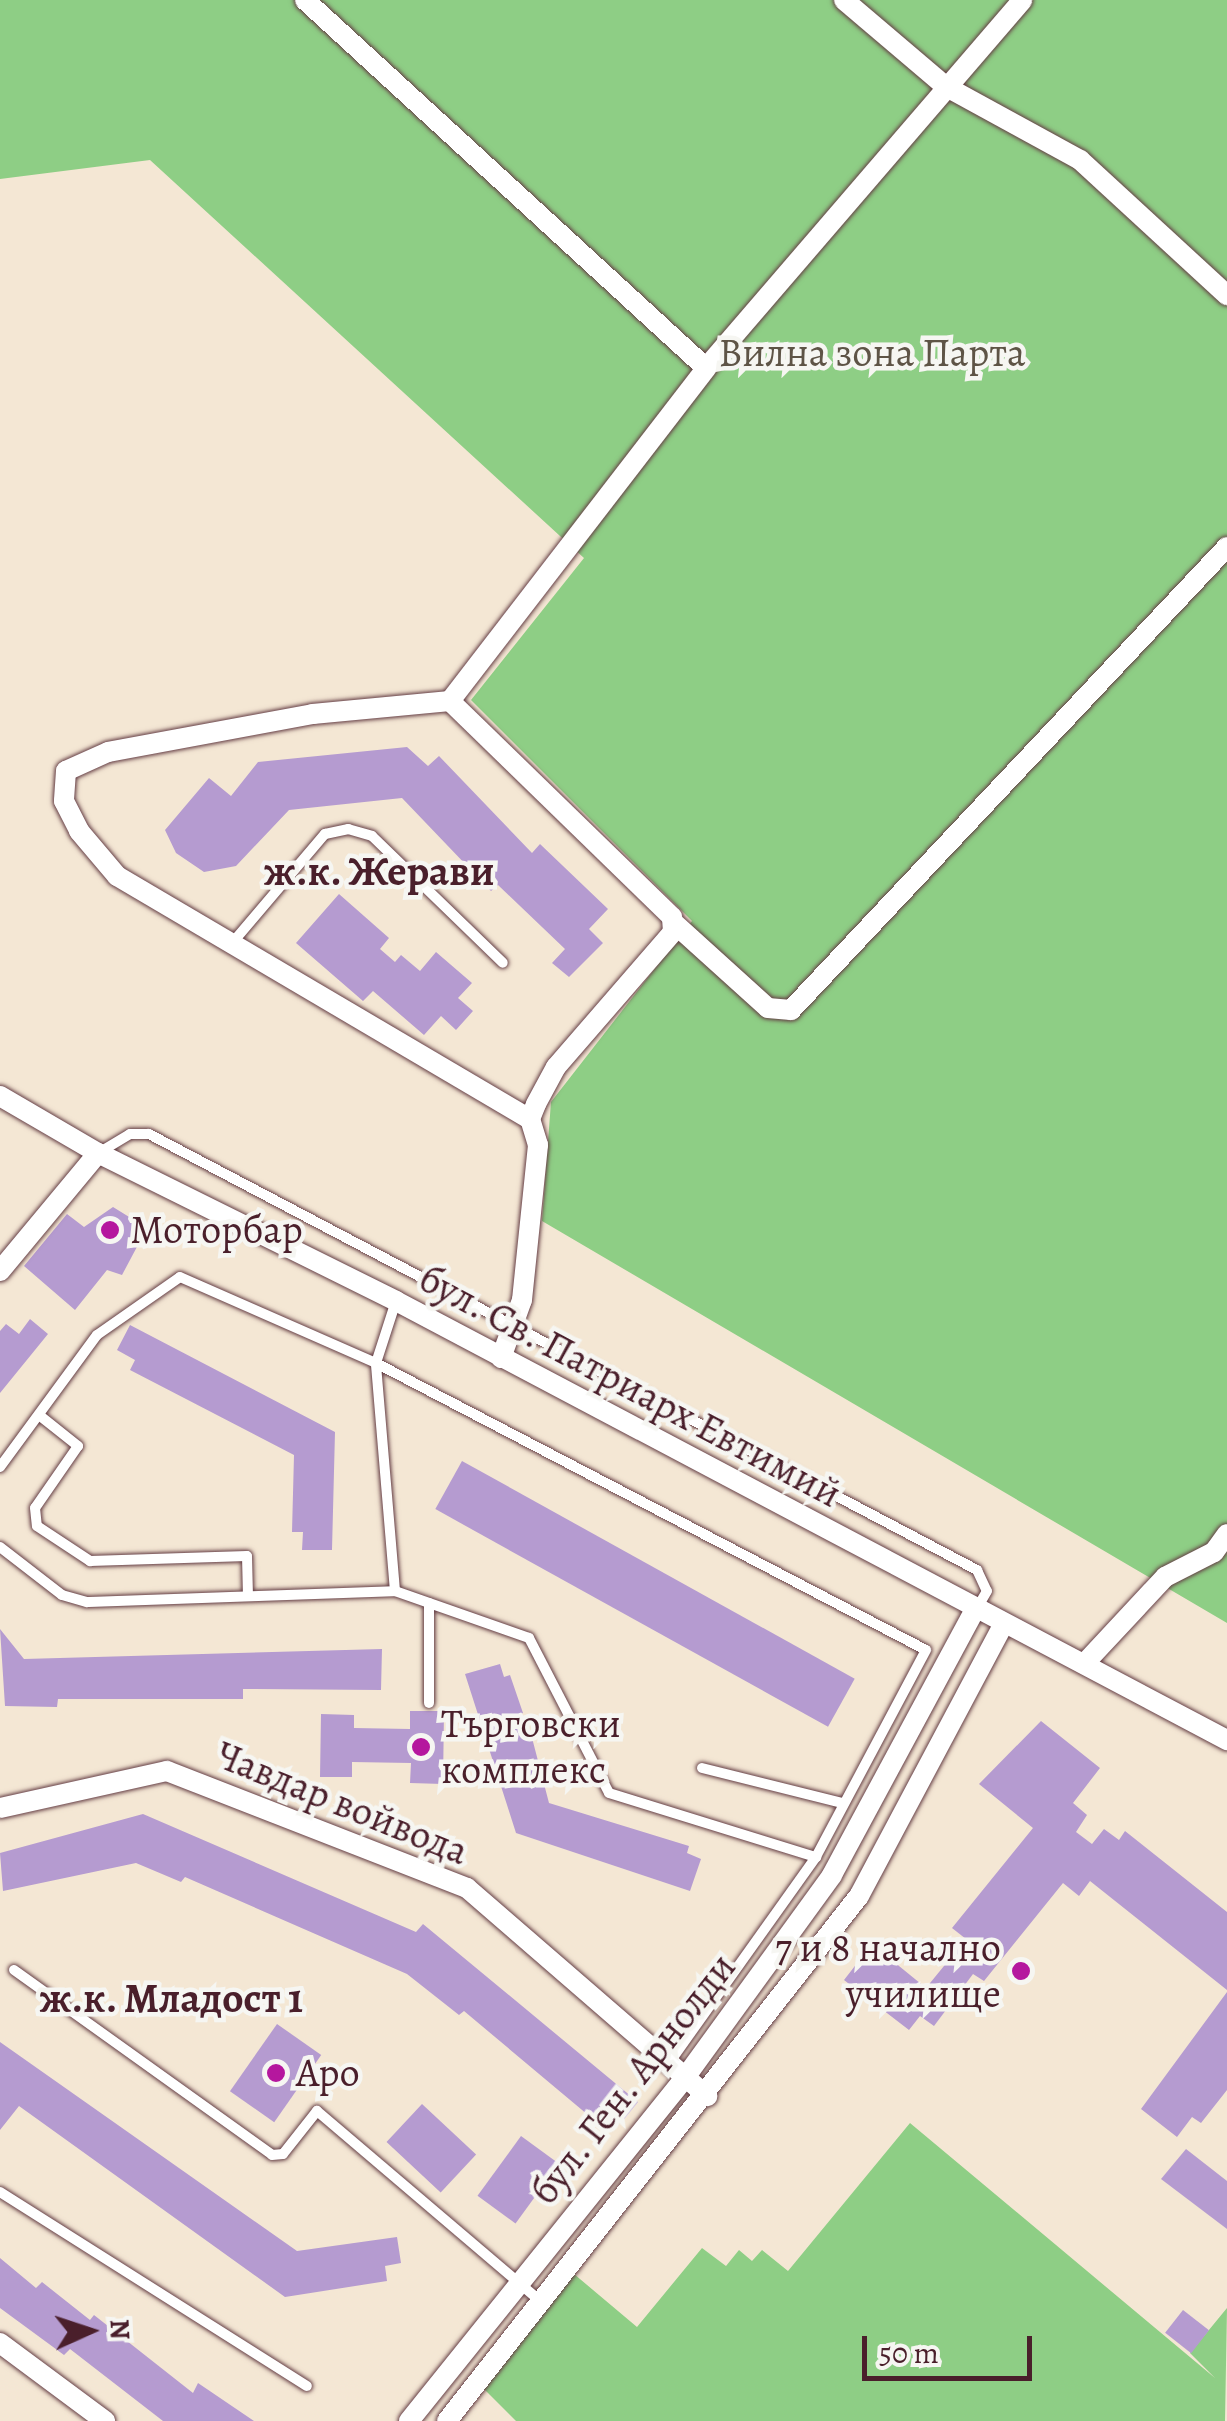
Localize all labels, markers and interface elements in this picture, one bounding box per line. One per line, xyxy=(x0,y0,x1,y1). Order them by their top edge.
park label: Вилна зона Парта xyxy=(719,329,1025,377)
district label: ж.к. Жерави xyxy=(263,846,495,896)
place label: Моторбар xyxy=(130,1206,303,1254)
marker: Моторбар xyxy=(99,1219,121,1241)
street label: бул. Св. Патриарх Евтимий xyxy=(410,1254,850,1518)
place label: Търговски комплекс xyxy=(441,1700,621,1794)
street label: Чавдар войвода xyxy=(209,1731,475,1875)
marker: Търговски комплекс xyxy=(410,1736,432,1758)
place label: 7 и 8 начално училище xyxy=(775,1924,1001,2018)
street label: бул. Ген. Арнолди xyxy=(520,1943,746,2215)
marker: 7 и 8 начално училище xyxy=(1010,1960,1032,1982)
district label: ж.к. Младост 1 xyxy=(38,1973,304,2023)
place label: Аро xyxy=(296,2049,360,2097)
marker: Аро xyxy=(265,2062,287,2084)
north arrow xyxy=(40,2281,140,2381)
scale bar xyxy=(867,2316,1037,2378)
text: N xyxy=(100,2318,139,2341)
text: 50 m xyxy=(879,2333,939,2373)

